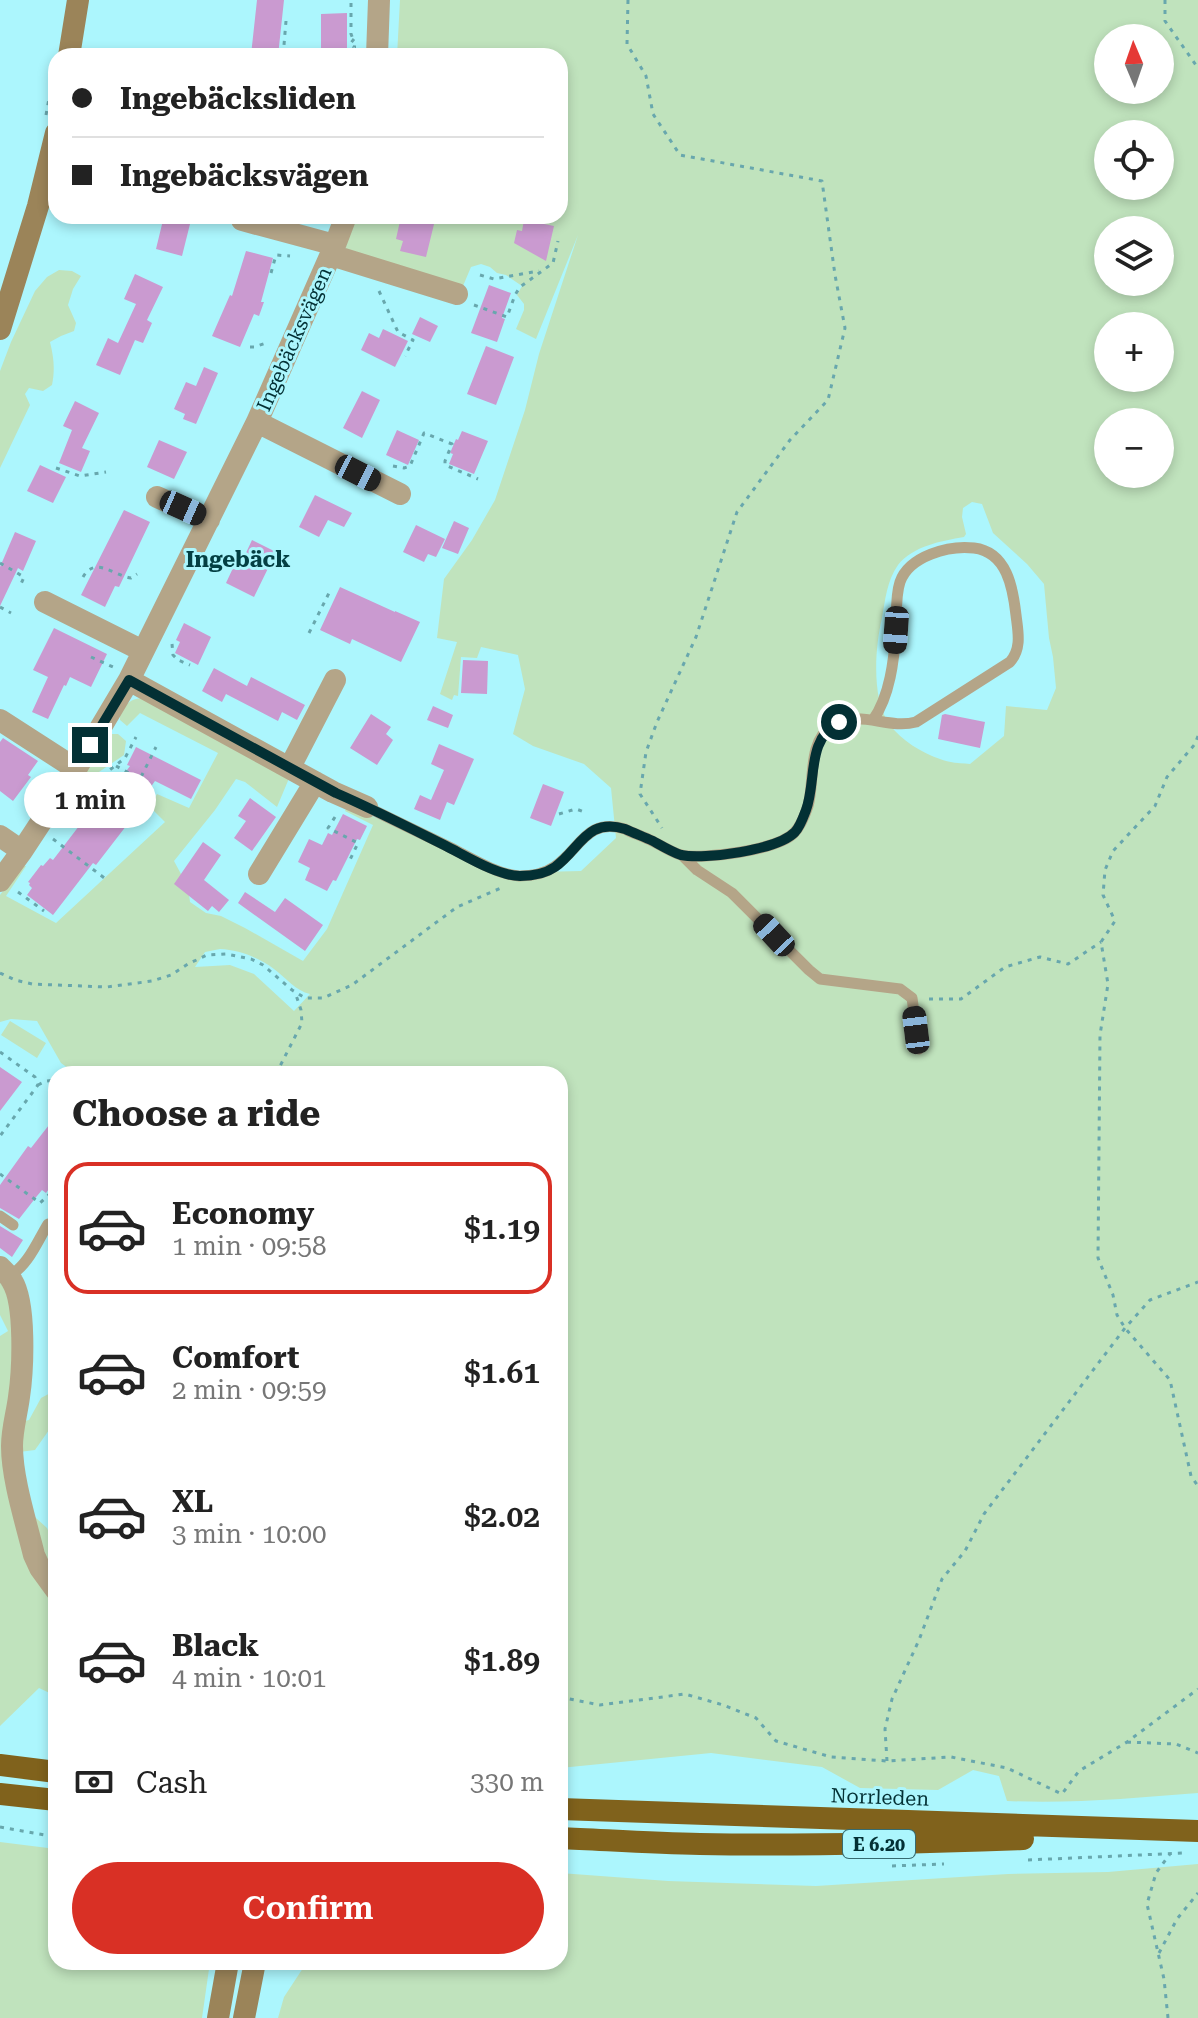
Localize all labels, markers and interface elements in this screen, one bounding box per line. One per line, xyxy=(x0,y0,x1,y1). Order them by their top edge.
north arrow xyxy=(1094,24,1174,104)
map controls xyxy=(1094,24,1174,488)
text: Ingebäcksliden xyxy=(120,81,356,116)
button: locate xyxy=(1094,120,1174,200)
text: Ingebäcksvägen xyxy=(120,158,369,193)
button: layers xyxy=(1094,216,1174,296)
street label: Ingebäcksvägen xyxy=(251,263,337,415)
button: + xyxy=(1094,312,1174,392)
button: − xyxy=(1094,408,1174,488)
car xyxy=(331,451,385,495)
car xyxy=(156,487,210,529)
district label: Ingebäck xyxy=(186,547,290,572)
car xyxy=(882,605,910,655)
route start xyxy=(821,704,857,740)
route end xyxy=(72,727,108,763)
callout: 1 min xyxy=(24,773,156,829)
text: 1 min xyxy=(54,785,126,815)
car xyxy=(749,909,799,961)
car xyxy=(901,1005,931,1055)
text: Choose a ride xyxy=(72,1093,320,1135)
icon: car xyxy=(76,1192,148,1264)
text: Economy xyxy=(172,1196,314,1231)
text: $1.19 xyxy=(464,1211,540,1246)
text: 1 min · 09:58 xyxy=(172,1231,327,1261)
icon: car xyxy=(76,1336,148,1408)
text: Comfort xyxy=(172,1340,299,1375)
text: $1.61 xyxy=(464,1355,540,1390)
text: 2 min · 09:59 xyxy=(172,1375,327,1405)
icon: car xyxy=(76,1480,148,1552)
text: XL xyxy=(172,1484,213,1519)
text: $2.02 xyxy=(464,1499,540,1534)
text: 3 min · 10:00 xyxy=(172,1519,327,1549)
icon: car xyxy=(76,1624,148,1696)
text: Black xyxy=(172,1628,259,1663)
text: $1.89 xyxy=(464,1643,540,1678)
text: 4 min · 10:01 xyxy=(172,1663,327,1693)
icon: cash xyxy=(72,1760,116,1804)
text: Cash xyxy=(136,1765,207,1800)
text: 330 m xyxy=(470,1767,544,1797)
street label: Norrleden xyxy=(830,1783,930,1811)
road number: E 6.20 xyxy=(843,1830,915,1858)
button: Confirm xyxy=(72,1862,544,1954)

